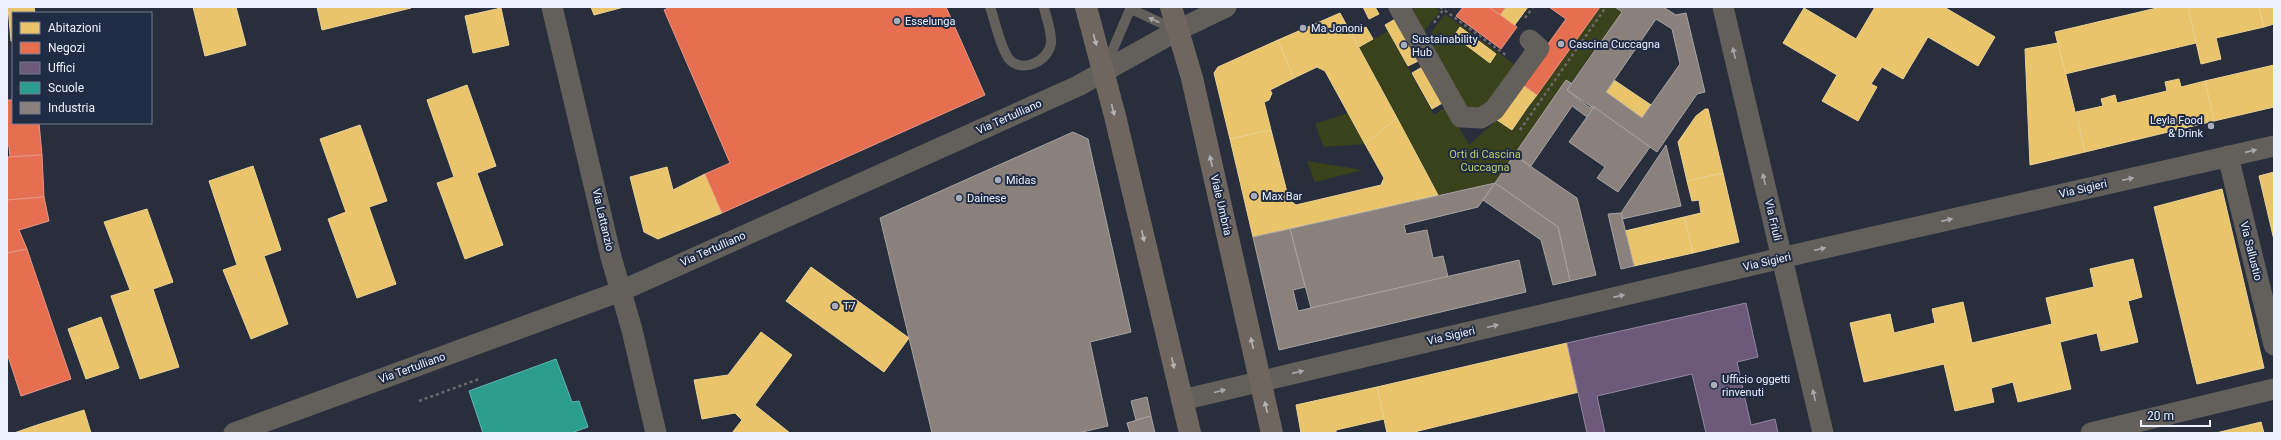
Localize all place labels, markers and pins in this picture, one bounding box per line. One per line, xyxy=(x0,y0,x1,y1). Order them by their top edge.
place label: Esselunga xyxy=(905,15,955,28)
marker: Esselunga xyxy=(892,16,902,26)
place label: Ma Jononi xyxy=(1311,22,1363,35)
marker: Ma Jononi xyxy=(1298,23,1308,33)
place label: Sustainability Hub xyxy=(1412,33,1478,59)
place label: Cascina Cuccagna xyxy=(1569,38,1660,51)
marker: Cascina Cuccagna xyxy=(1556,39,1566,49)
marker: Sustainability Hub xyxy=(1399,40,1409,50)
place label: Leyla Food & Drink xyxy=(2150,114,2203,140)
marker: Leyla Food & Drink xyxy=(2206,121,2216,131)
place label: Midas xyxy=(1006,174,1036,187)
marker: Midas xyxy=(993,175,1003,185)
place label: Max Bar xyxy=(1262,190,1303,203)
marker: Max Bar xyxy=(1249,191,1259,201)
place label: Dainese xyxy=(967,192,1006,205)
marker: Dainese xyxy=(954,193,964,203)
place label: T7 xyxy=(843,300,856,313)
marker: T7 xyxy=(830,301,840,311)
place label: Ufficio oggetti rinvenuti xyxy=(1722,373,1790,399)
marker: Ufficio oggetti rinvenuti xyxy=(1709,380,1719,390)

